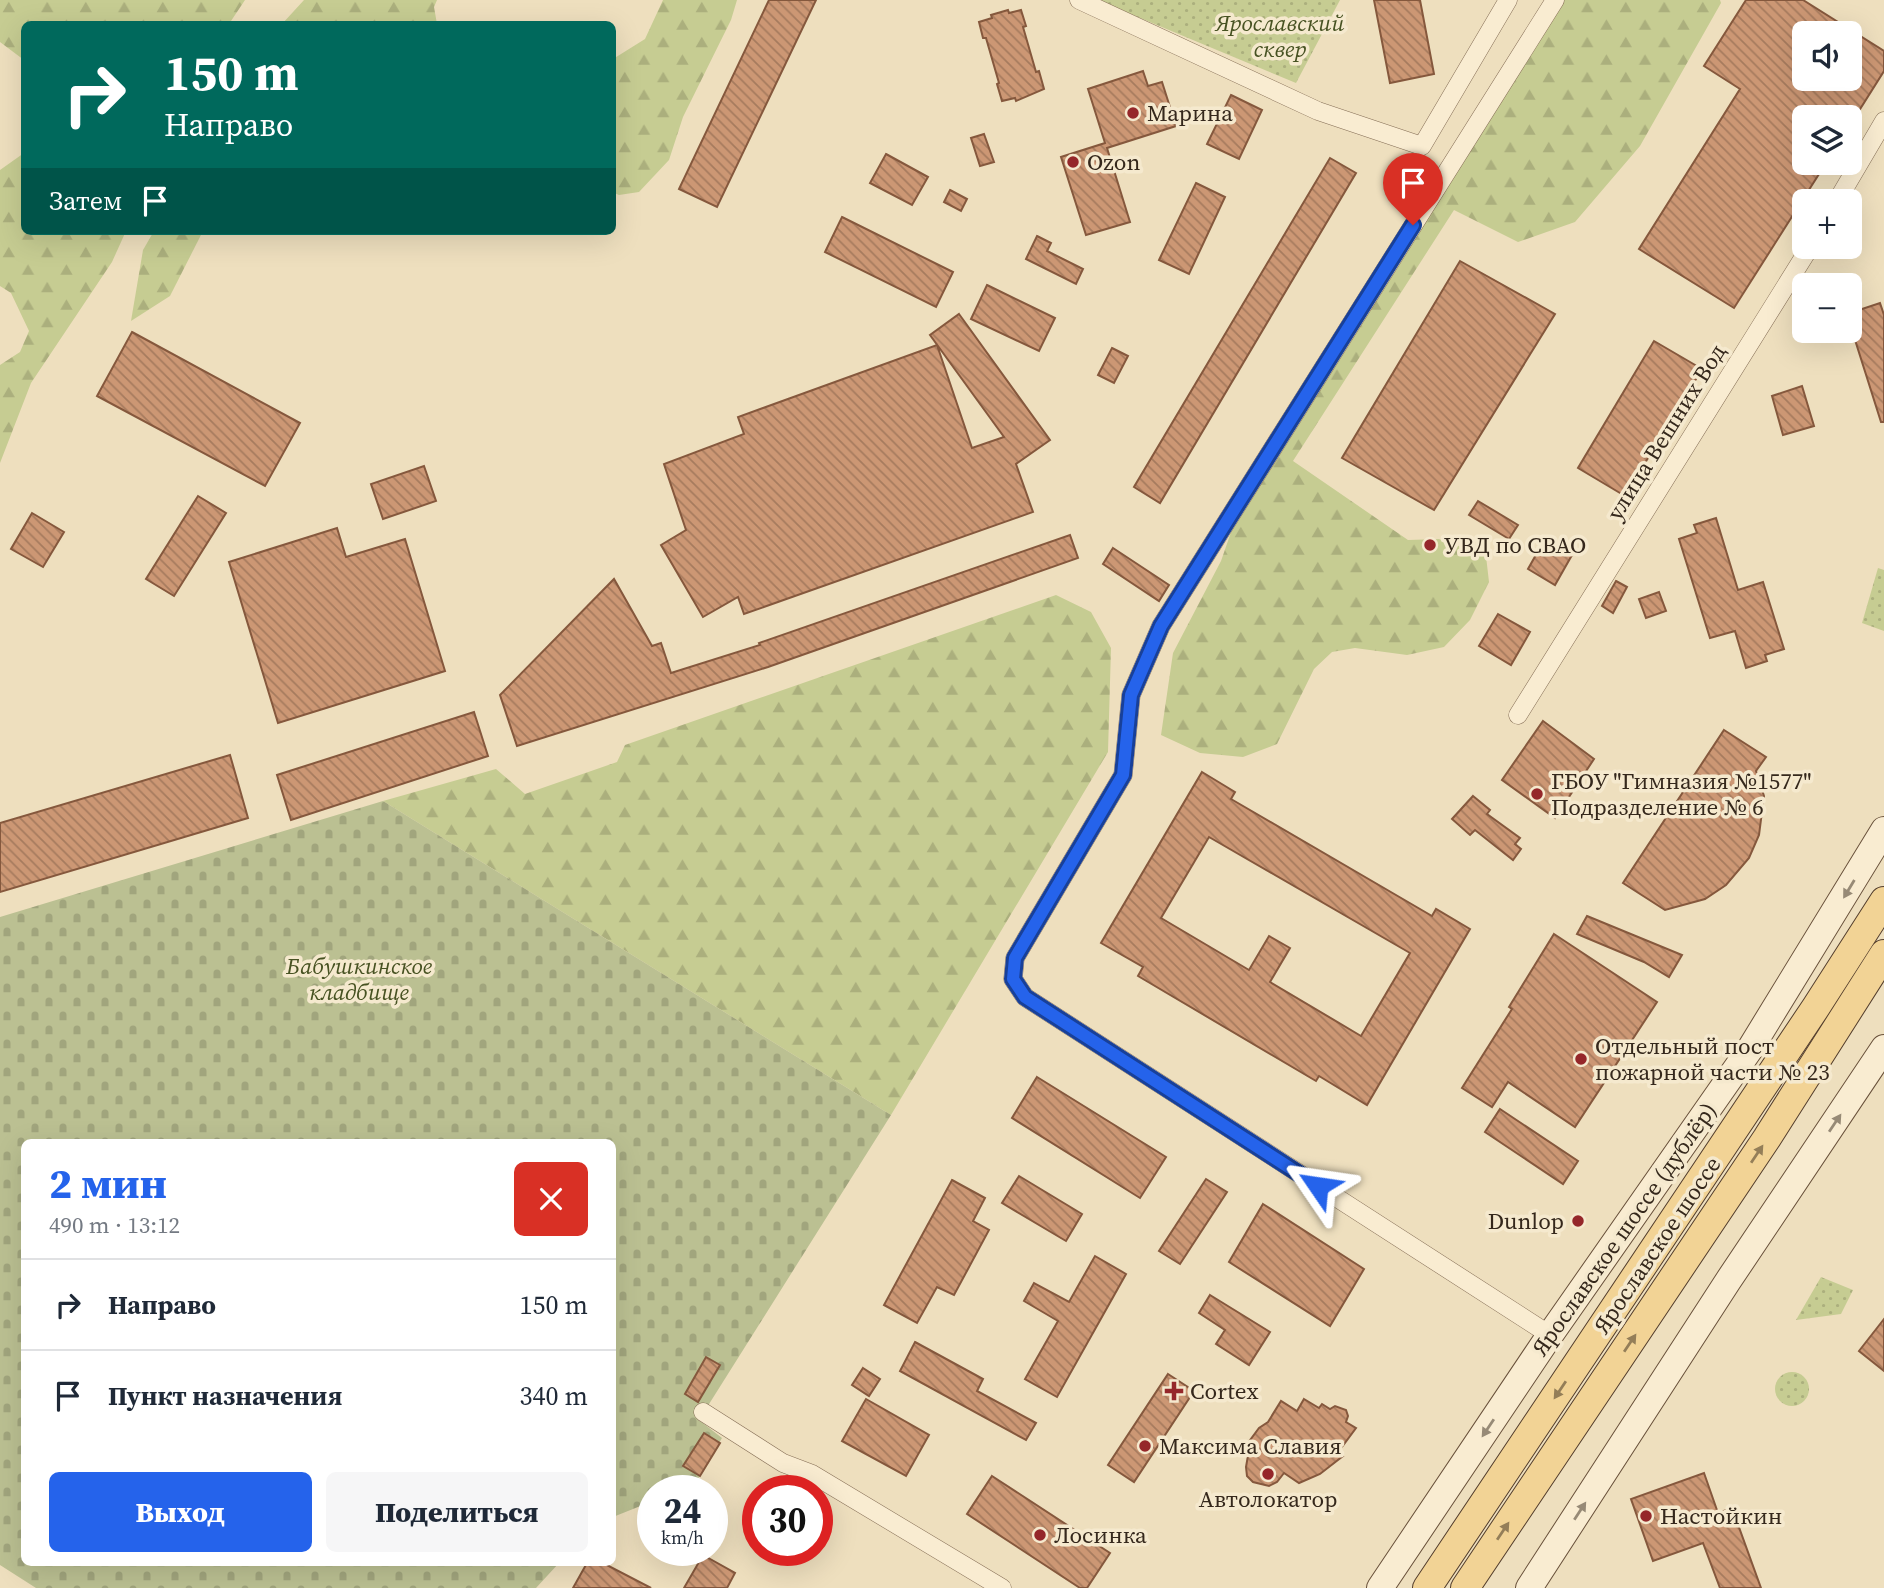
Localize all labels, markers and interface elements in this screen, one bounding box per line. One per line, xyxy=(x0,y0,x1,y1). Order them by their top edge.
park label: Ярославский сквер xyxy=(1214,7,1344,65)
map controls xyxy=(1792,21,1862,343)
button: sound xyxy=(1792,21,1862,91)
text: 150 m xyxy=(164,39,299,106)
icon: right xyxy=(49,49,140,140)
place label: Марина xyxy=(1147,97,1233,129)
text: Направо xyxy=(164,103,293,147)
marker: Марина xyxy=(1125,105,1141,121)
button: layers xyxy=(1792,105,1862,175)
place label: Ozon xyxy=(1087,146,1140,178)
pin xyxy=(1383,153,1443,225)
marker: Ozon xyxy=(1065,154,1081,170)
icon: arrive xyxy=(1394,164,1432,202)
icon: arrive xyxy=(136,182,174,220)
text: Затем xyxy=(49,183,122,219)
button: + xyxy=(1792,189,1862,259)
button: − xyxy=(1792,273,1862,343)
street label: улица Вешних Вод xyxy=(1599,338,1733,526)
place label: УВД по СВАО xyxy=(1444,529,1586,561)
marker: УВД по СВАО xyxy=(1422,537,1438,553)
place label: ГБОУ "Гимназия №1577" Подразделение № 6 xyxy=(1551,765,1812,823)
marker: ГБОУ "Гимназия №1577" Подразделение № 6 xyxy=(1529,786,1545,802)
one-way arrow xyxy=(1843,880,1855,899)
park label: Бабушкинское кладбище xyxy=(285,950,433,1008)
place label: Отдельный пост пожарной части № 23 xyxy=(1595,1030,1830,1088)
marker: Отдельный пост пожарной части № 23 xyxy=(1573,1051,1589,1067)
street label: Ярославское шоссе (дублёр) xyxy=(1526,1097,1722,1361)
one-way arrow xyxy=(1828,1113,1841,1132)
one-way arrow xyxy=(1750,1145,1764,1163)
position arrow xyxy=(1281,1149,1355,1223)
street label: Ярославское шоссе xyxy=(1588,1151,1726,1339)
text: 2 мин xyxy=(49,1154,167,1212)
button: close xyxy=(514,1162,588,1236)
place label: Dunlop xyxy=(1488,1205,1564,1237)
text: 490 m · 13:12 xyxy=(49,1209,180,1241)
marker: Dunlop xyxy=(1570,1213,1586,1229)
icon: right xyxy=(49,1286,87,1324)
text: Направо xyxy=(108,1287,216,1323)
text: 150 m xyxy=(520,1287,588,1323)
one-way arrow xyxy=(1623,1334,1637,1352)
place label: Cortex xyxy=(1190,1375,1259,1407)
icon: arrive xyxy=(49,1377,87,1415)
text: Пункт назначения xyxy=(108,1378,342,1414)
text: 340 m xyxy=(520,1378,588,1414)
one-way arrow xyxy=(1554,1380,1567,1399)
marker: Cortex xyxy=(1164,1381,1184,1401)
one-way arrow xyxy=(1481,1418,1494,1437)
place label: Максима Славия xyxy=(1159,1430,1342,1462)
marker: Максима Славия xyxy=(1137,1438,1153,1454)
marker: Автолокатор xyxy=(1260,1466,1276,1482)
button: Выход xyxy=(49,1472,312,1552)
button: Поделиться xyxy=(326,1472,588,1552)
speed limit sign: 30 xyxy=(742,1475,833,1566)
place label: Автолокатор xyxy=(1199,1483,1337,1515)
text: 24 xyxy=(664,1487,701,1535)
place label: Настойкин xyxy=(1660,1500,1782,1532)
one-way arrow xyxy=(1573,1502,1587,1520)
marker: Настойкин xyxy=(1638,1508,1654,1524)
place label: Лосинка xyxy=(1054,1519,1147,1551)
one-way arrow xyxy=(1496,1522,1509,1541)
text: km/h xyxy=(661,1525,704,1550)
marker: Лосинка xyxy=(1032,1527,1048,1543)

